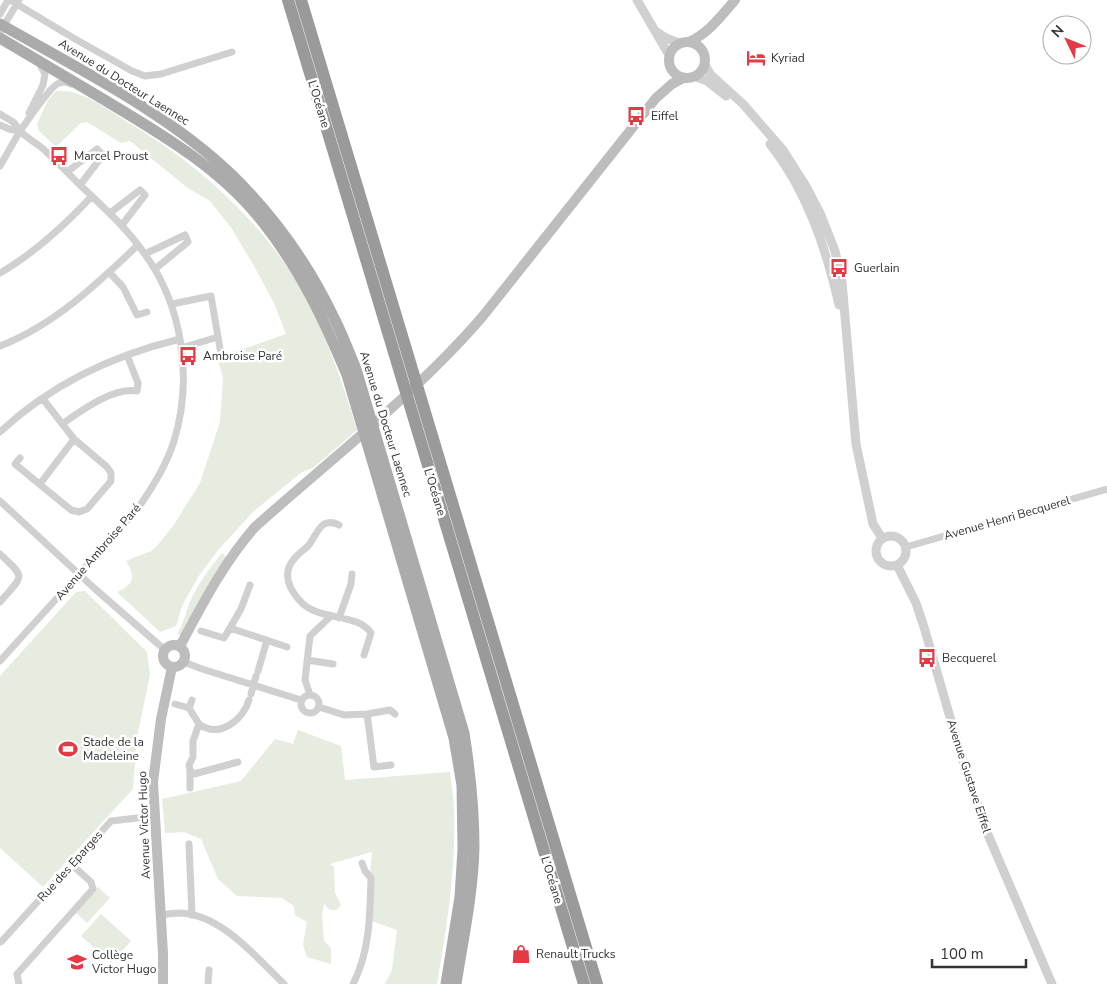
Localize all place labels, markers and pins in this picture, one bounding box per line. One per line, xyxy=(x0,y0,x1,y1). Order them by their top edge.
hotel icon: Kyriad xyxy=(745,47,767,69)
place label: Kyriad xyxy=(771,50,805,66)
bus stop icon: Eiffel xyxy=(625,105,647,127)
place label: Eiffel xyxy=(651,108,679,124)
bus stop icon: Marcel Proust xyxy=(48,145,70,167)
place label: Marcel Proust xyxy=(74,148,149,164)
bus stop icon: Guerlain xyxy=(828,257,850,279)
place label: Guerlain xyxy=(854,260,900,276)
bus stop icon: Ambroise Paré xyxy=(177,345,199,367)
place label: Ambroise Paré xyxy=(203,348,282,364)
bus stop icon: Becquerel xyxy=(916,647,938,669)
place label: Becquerel xyxy=(942,650,997,666)
place label: Stade de la Madeleine xyxy=(83,734,144,764)
sports icon: Stade de la Madeleine xyxy=(57,738,79,760)
shop icon: Renault Trucks xyxy=(510,943,532,965)
place label: Renault Trucks xyxy=(536,946,616,962)
place label: Collège Victor Hugo xyxy=(91,947,157,977)
school or university icon: Collège Victor Hugo xyxy=(66,951,88,973)

